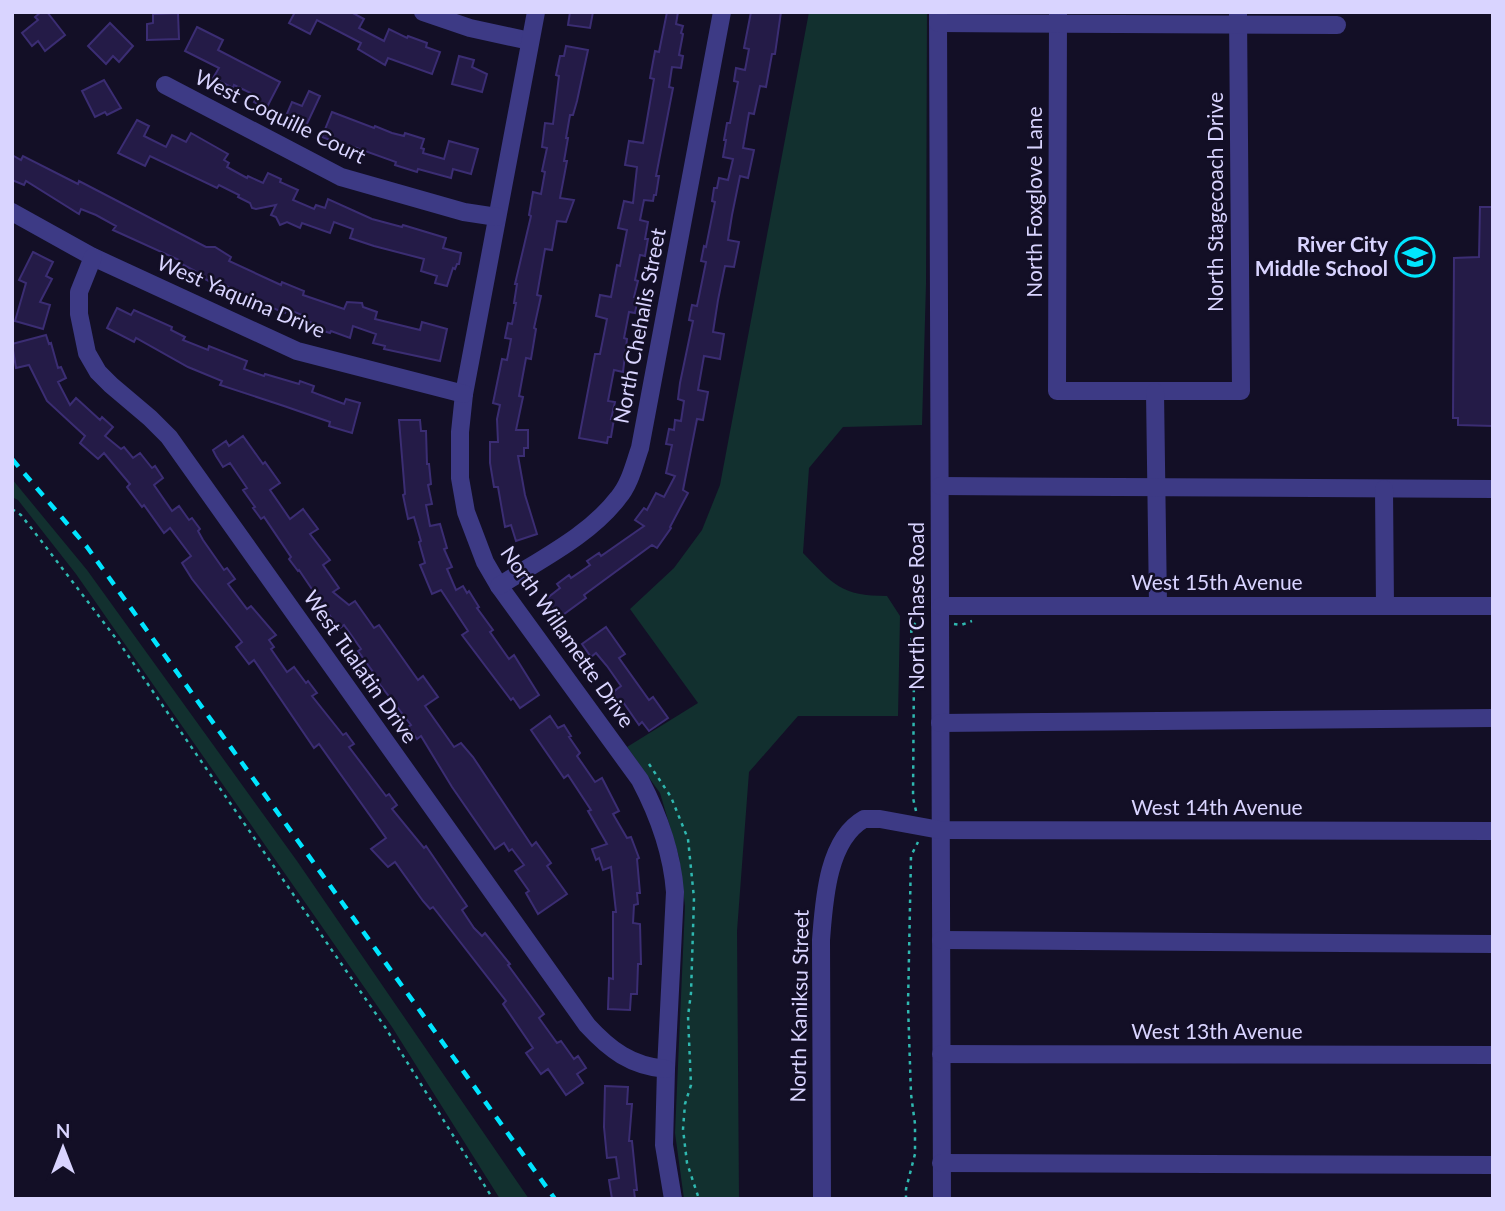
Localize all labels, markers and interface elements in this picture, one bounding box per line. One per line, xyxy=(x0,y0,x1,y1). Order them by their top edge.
street label: West Coquille Court xyxy=(191,63,371,168)
street label: North Stagecoach Drive xyxy=(1202,92,1227,312)
street label: North Foxglove Lane xyxy=(1021,106,1046,298)
street label: North Chehalis Street xyxy=(607,225,670,426)
place label: River City Middle School xyxy=(1255,231,1389,280)
school or university icon: River City Middle School xyxy=(1394,236,1436,278)
street label: West Yaquina Drive xyxy=(154,249,329,342)
street label: North Chase Road xyxy=(903,522,928,690)
street label: North Willamette Drive xyxy=(496,541,640,732)
street label: West 15th Avenue xyxy=(1131,569,1303,594)
street label: West Tualatin Drive xyxy=(299,585,423,747)
street label: West 14th Avenue xyxy=(1131,794,1303,819)
street label: North Kaniksu Street xyxy=(784,909,813,1103)
street label: West 13th Avenue xyxy=(1131,1018,1303,1043)
north arrow xyxy=(28,1113,98,1183)
text: N xyxy=(56,1119,70,1142)

